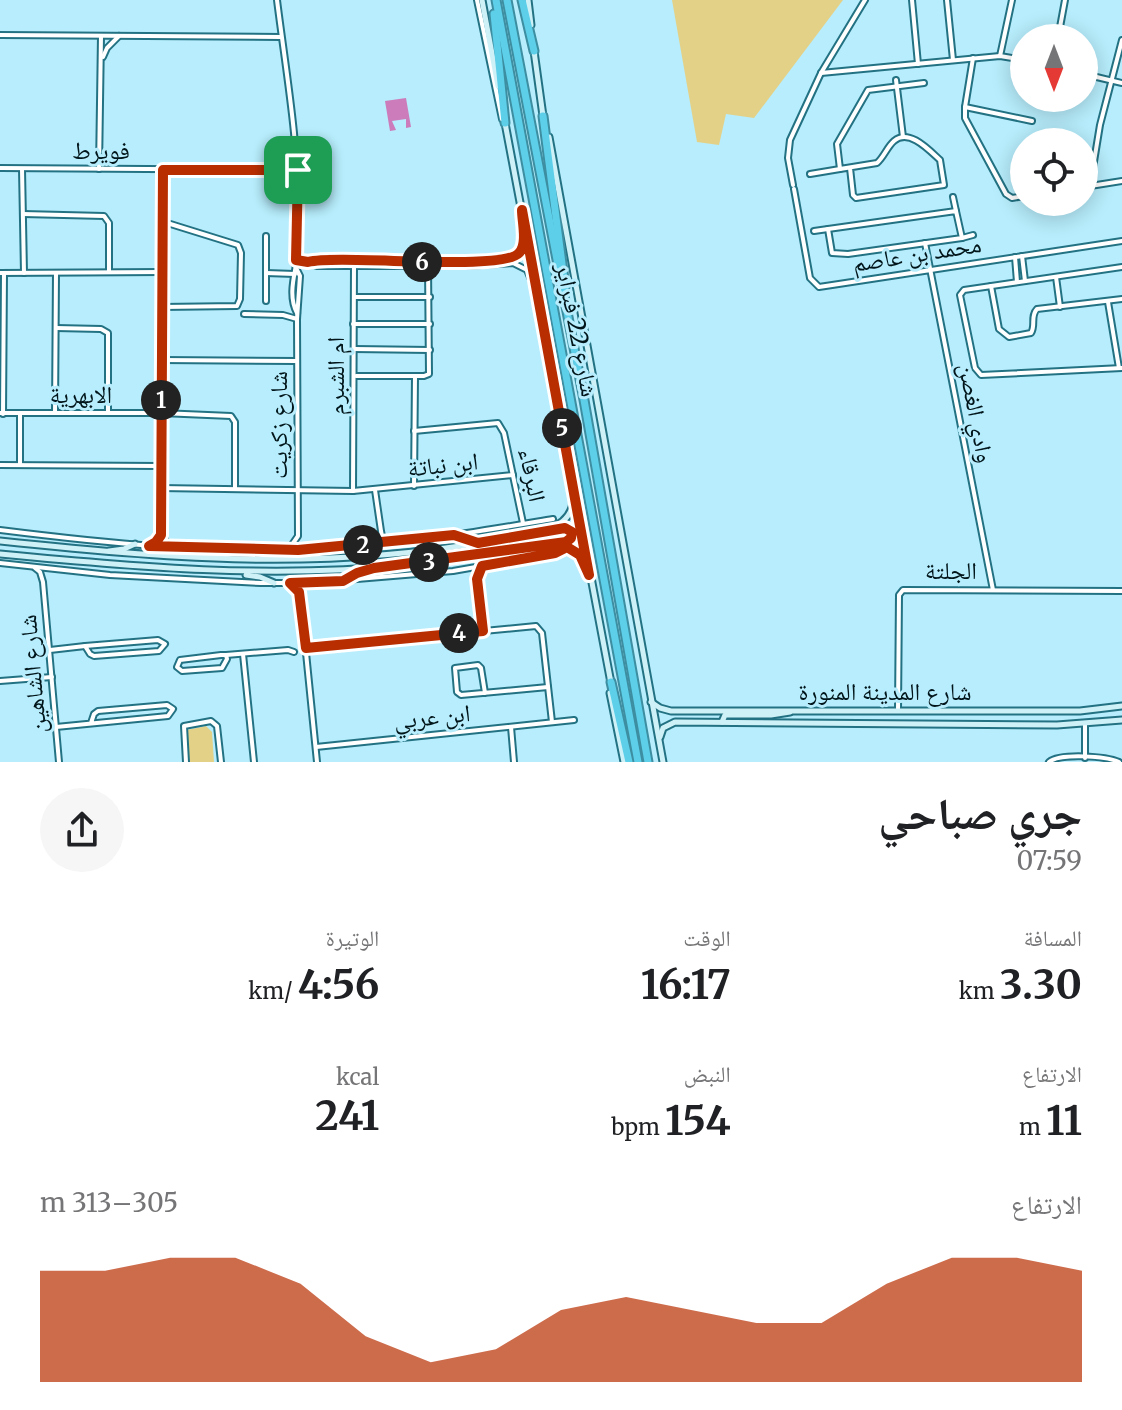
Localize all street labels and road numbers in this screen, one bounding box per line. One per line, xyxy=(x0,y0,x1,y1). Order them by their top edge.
street label: فويرط xyxy=(72,135,130,166)
street label: محمد بن عاصم xyxy=(850,228,984,280)
street label: شارع 22 فبراير xyxy=(549,259,606,399)
street label: ام الشبرم xyxy=(320,337,352,415)
street label: وادي الغصن xyxy=(948,360,1001,466)
street label: شارع زكريت xyxy=(263,371,294,479)
street label: الابهرية xyxy=(50,379,112,410)
street label: ابن نباتة xyxy=(406,445,480,484)
street label: البرقاء xyxy=(512,445,553,505)
street label: الجلتة xyxy=(925,555,977,586)
street label: شارع الشاهين xyxy=(12,613,53,735)
street label: شارع المدينة المنورة xyxy=(798,676,972,707)
street label: ابن عربي xyxy=(392,697,472,740)

